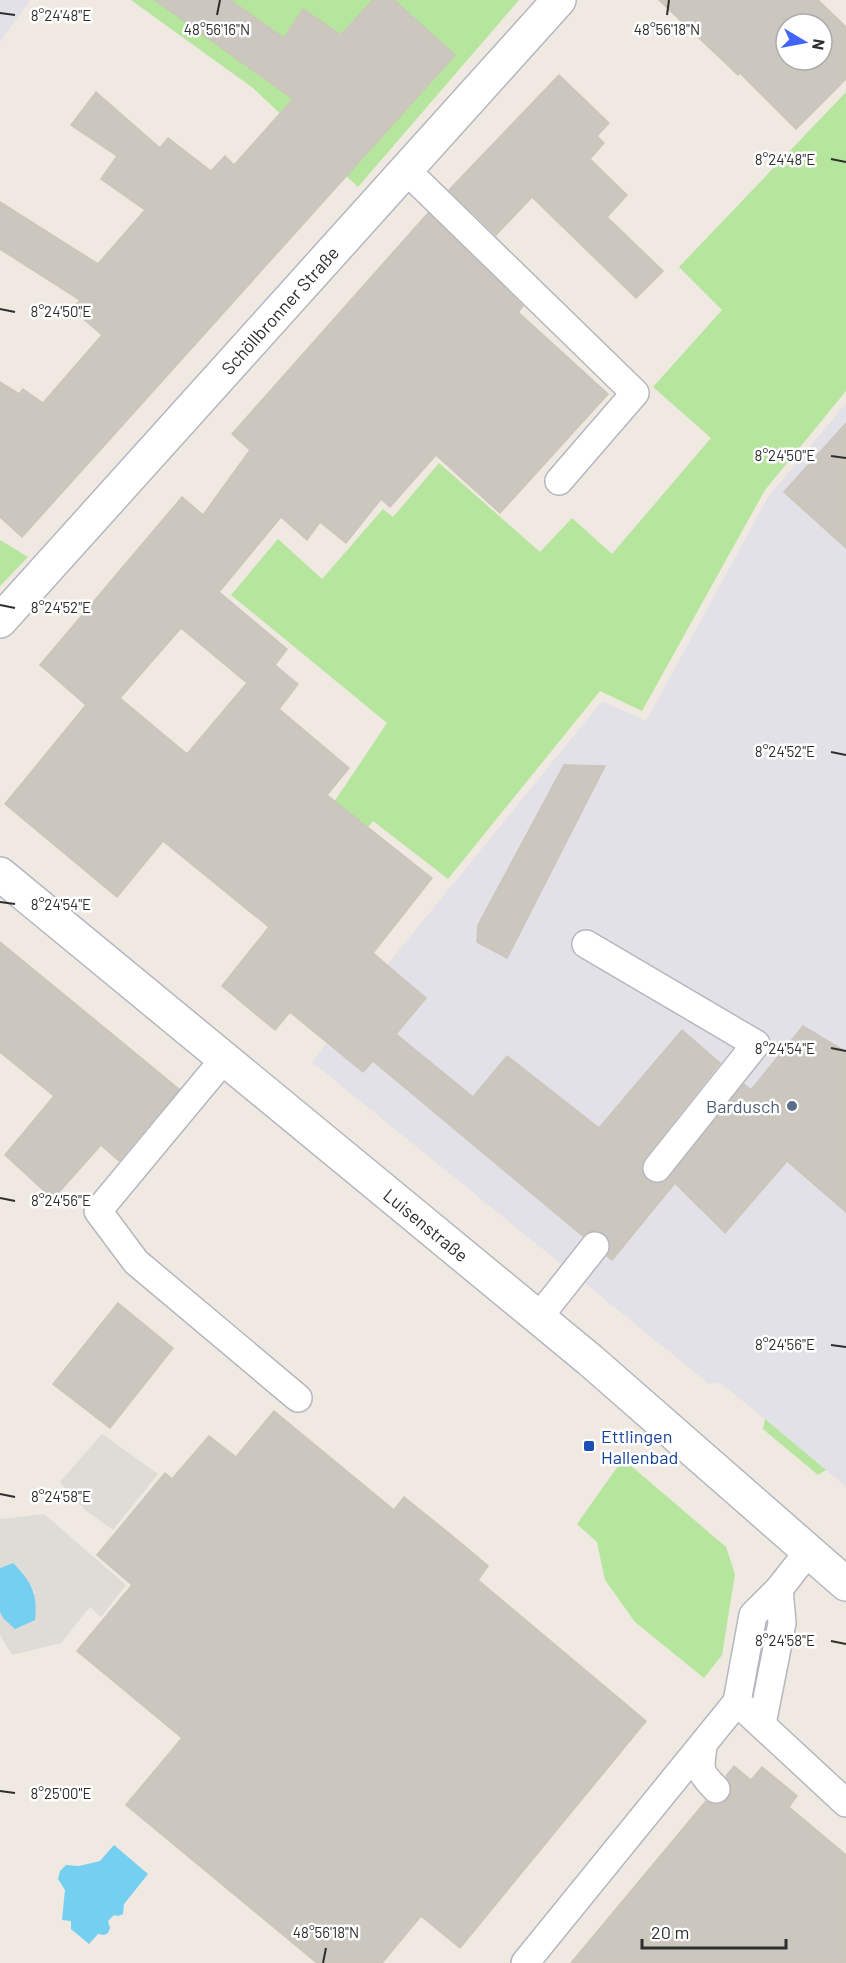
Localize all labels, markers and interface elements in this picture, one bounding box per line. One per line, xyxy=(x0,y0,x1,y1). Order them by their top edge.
text: 8°24'48"E xyxy=(31,6,91,24)
north arrow xyxy=(774,12,834,72)
text: 48°56'16"N xyxy=(184,20,250,38)
text: 48°56'18"N xyxy=(634,20,700,38)
text: N xyxy=(809,38,830,52)
text: 8°24'48"E xyxy=(755,150,815,168)
street label: Schöllbronner Straße xyxy=(216,242,343,379)
text: 8°24'50"E xyxy=(31,302,91,320)
text: 8°24'50"E xyxy=(755,446,815,464)
text: 8°24'52"E xyxy=(31,598,91,616)
text: 8°24'52"E xyxy=(755,742,815,760)
text: 8°24'54"E xyxy=(31,895,91,913)
text: 8°24'54"E xyxy=(755,1039,815,1057)
place label: Bardusch xyxy=(706,1095,780,1117)
marker: Bardusch xyxy=(785,1099,799,1113)
street label: Luisenstraße xyxy=(379,1184,473,1266)
text: 8°24'56"E xyxy=(31,1191,91,1209)
text: 8°24'56"E xyxy=(755,1335,815,1353)
place label: Ettlingen Hallenbad xyxy=(601,1425,678,1468)
marker: Ettlingen Hallenbad xyxy=(582,1439,596,1453)
text: 8°24'58"E xyxy=(31,1487,91,1505)
text: 8°24'58"E xyxy=(755,1631,815,1649)
text: 8°25'00"E xyxy=(30,1784,92,1802)
scale bar xyxy=(642,1912,786,1950)
text: 20 m xyxy=(651,1921,689,1943)
text: 48°56'18"N xyxy=(293,1923,359,1941)

